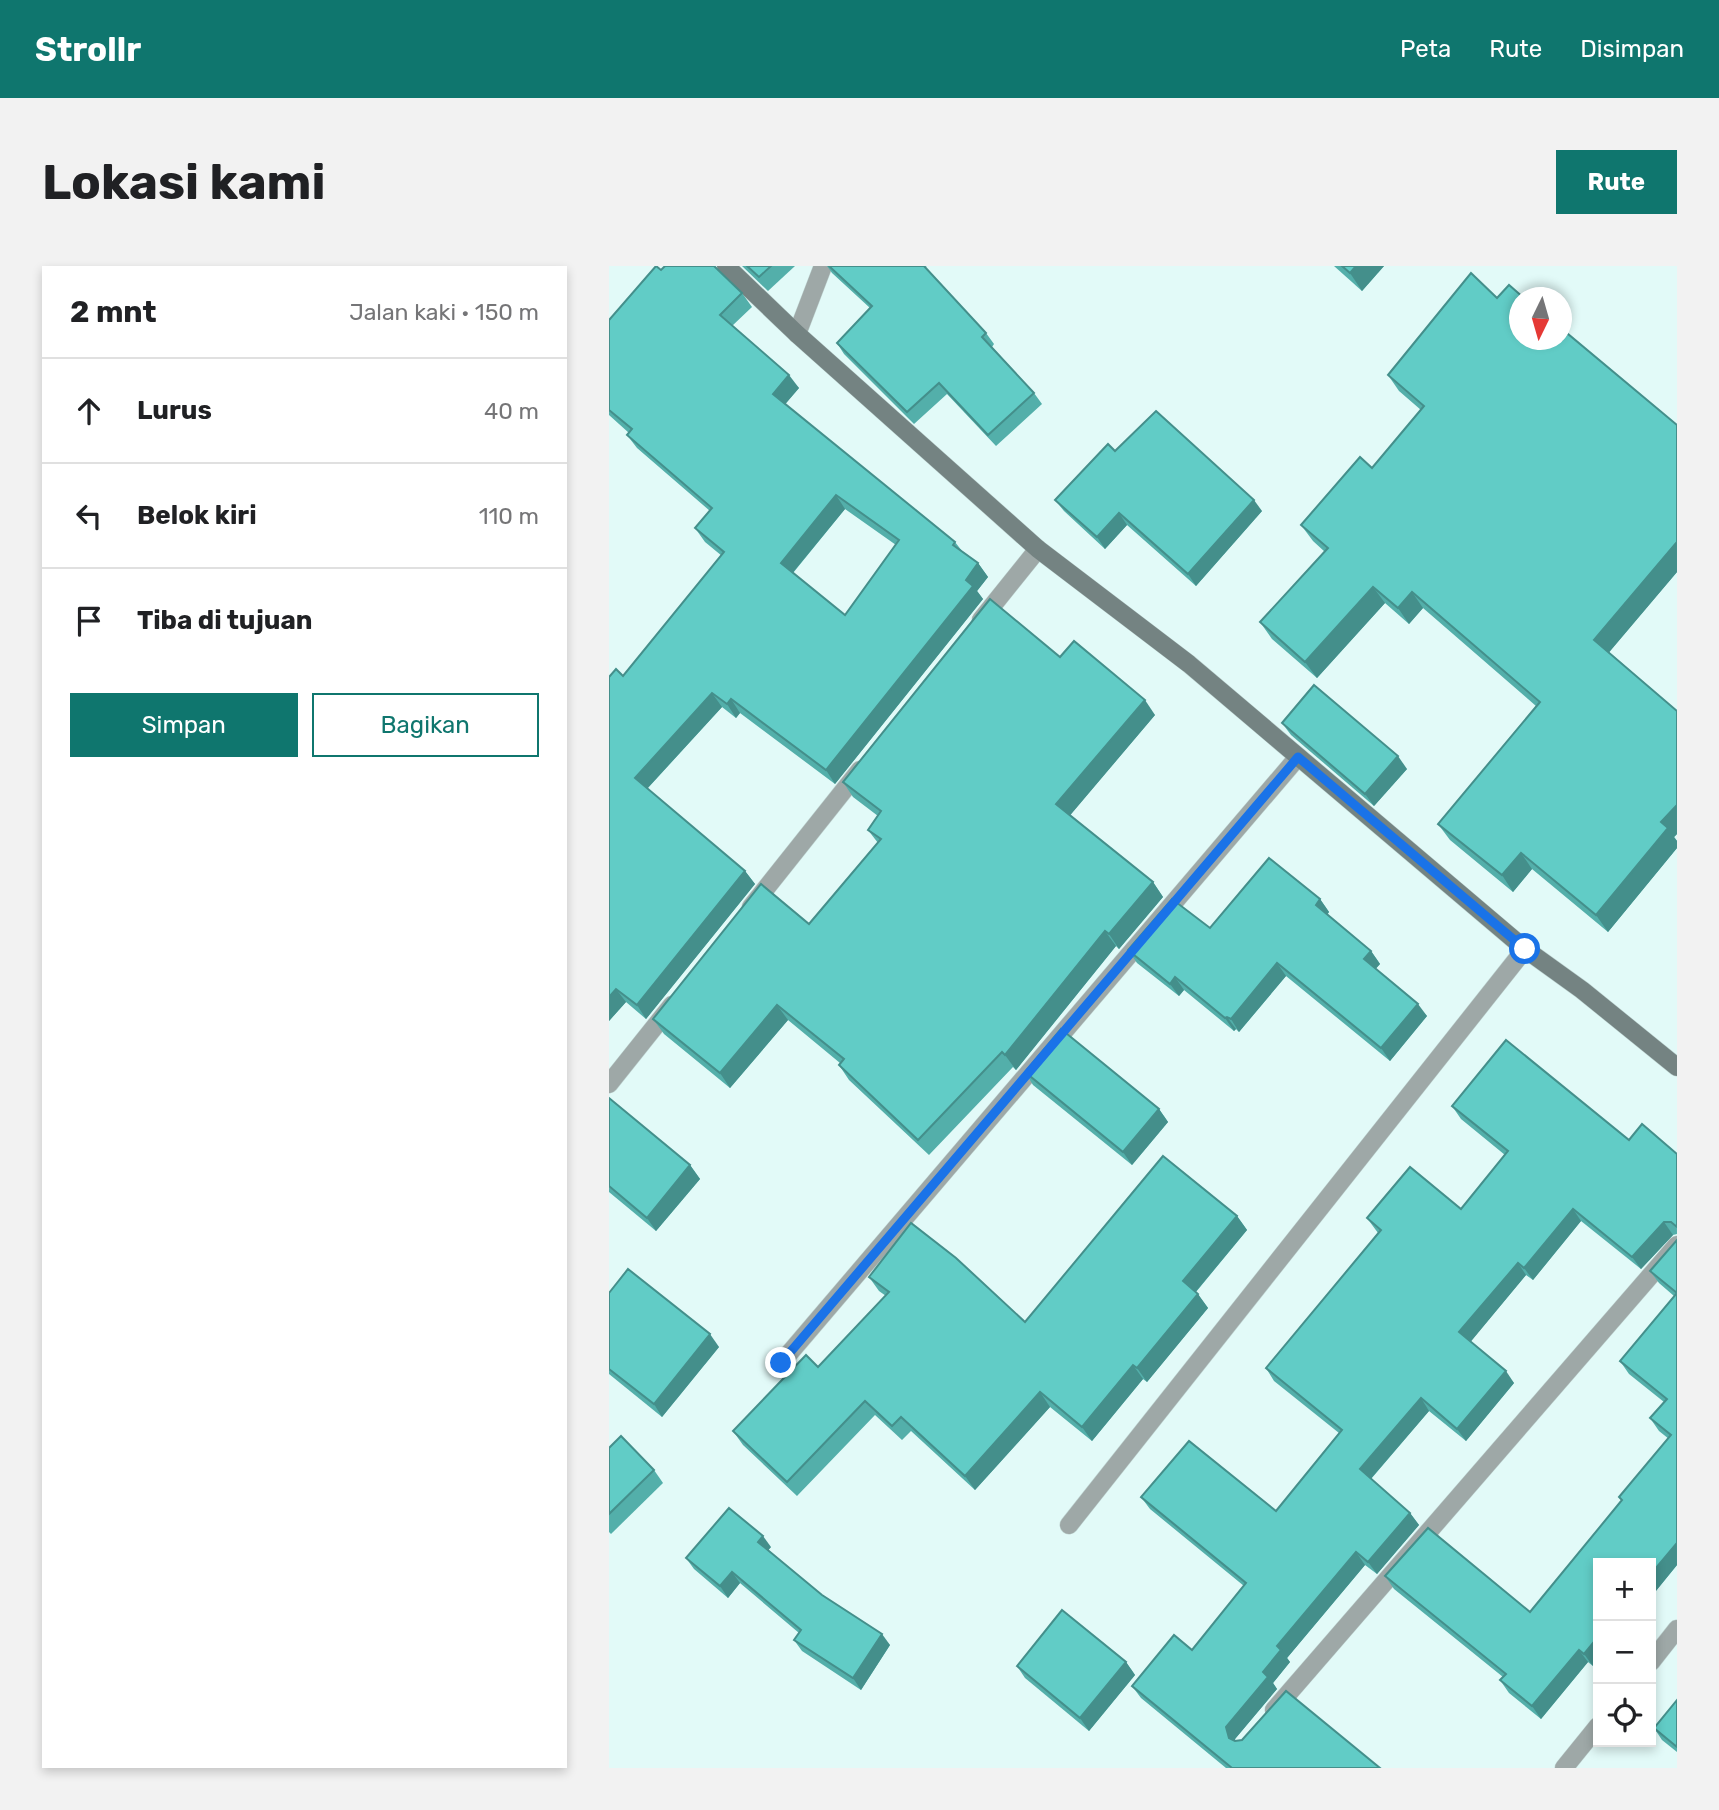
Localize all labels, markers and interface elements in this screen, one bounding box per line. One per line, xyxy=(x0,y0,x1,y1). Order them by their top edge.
text: Strollr xyxy=(35,30,141,69)
text: Peta xyxy=(1400,35,1451,63)
text: Rute xyxy=(1489,35,1542,63)
text: Disimpan xyxy=(1580,35,1684,63)
button: Rute xyxy=(1556,150,1677,214)
text: Lokasi kami xyxy=(42,153,326,211)
north arrow xyxy=(1509,287,1572,350)
text: 2 mnt xyxy=(70,294,157,330)
text: Jalan kaki · 150 m xyxy=(349,298,539,326)
icon: ahead xyxy=(70,392,108,430)
text: Lurus xyxy=(137,395,212,426)
text: 40 m xyxy=(484,397,539,425)
icon: left xyxy=(70,497,108,535)
text: Belok kiri xyxy=(137,500,257,531)
text: 110 m xyxy=(479,502,539,530)
icon: arrive xyxy=(70,602,108,640)
text: Tiba di tujuan xyxy=(137,605,312,636)
button: Simpan xyxy=(70,693,298,757)
button: Bagikan xyxy=(312,693,539,757)
route start xyxy=(1509,933,1540,964)
route end xyxy=(765,1347,796,1378)
map controls xyxy=(1593,1558,1656,1747)
button: + xyxy=(1593,1558,1656,1621)
button: − xyxy=(1593,1621,1656,1684)
button: locate xyxy=(1593,1684,1656,1747)

